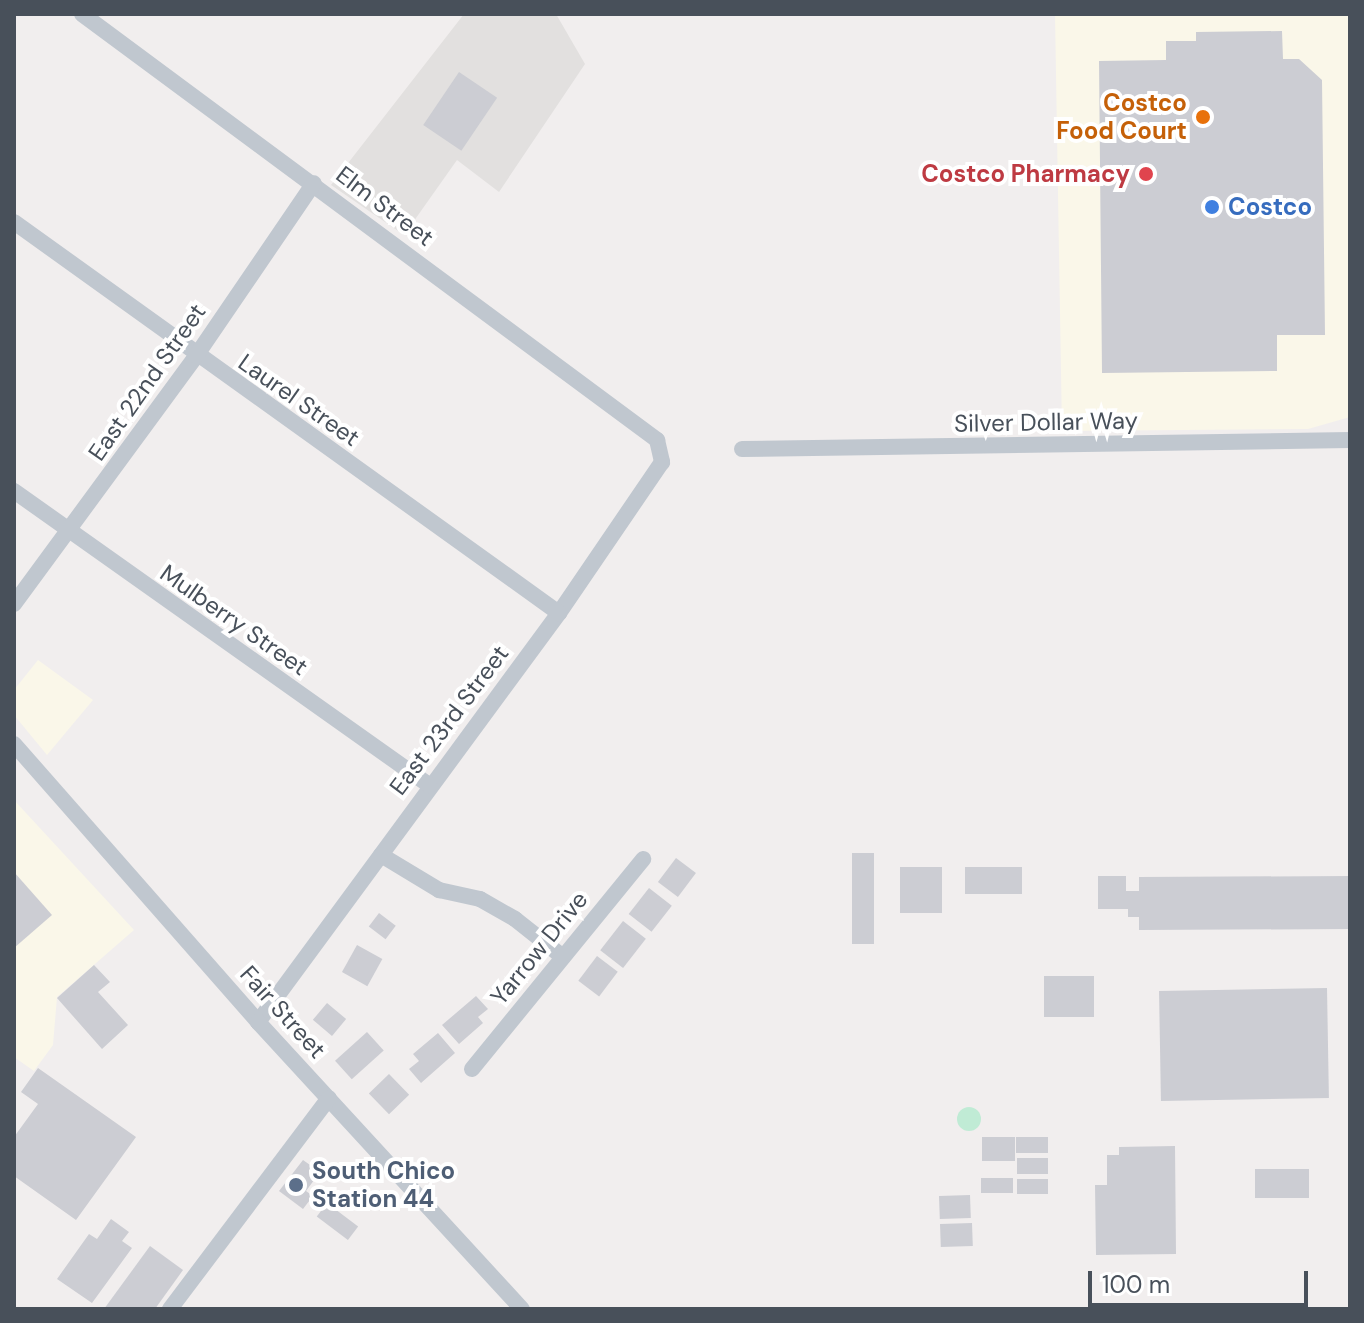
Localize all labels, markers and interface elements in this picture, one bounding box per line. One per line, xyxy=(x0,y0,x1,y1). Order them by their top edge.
place label: Costco Food Court xyxy=(1056,89,1187,145)
marker: Costco Food Court xyxy=(1194,108,1212,126)
street label: Elm Street xyxy=(331,160,439,252)
place label: Costco Pharmacy xyxy=(921,160,1130,188)
marker: Costco Pharmacy xyxy=(1137,165,1155,183)
place label: Costco xyxy=(1228,193,1312,221)
marker: Costco xyxy=(1203,198,1221,216)
street label: East 22nd Street xyxy=(82,298,212,466)
street label: Laurel Street xyxy=(233,348,365,452)
street label: Silver Dollar Way xyxy=(954,406,1138,438)
street label: Mulberry Street xyxy=(155,558,313,682)
street label: East 23rd Street xyxy=(383,640,515,800)
street label: Yarrow Drive xyxy=(484,885,594,1011)
street label: Fair Street xyxy=(234,960,332,1064)
place label: South Chico Station 44 xyxy=(312,1157,455,1213)
marker: South Chico Station 44 xyxy=(287,1176,305,1194)
scale bar xyxy=(1092,1255,1312,1305)
text: 100 m xyxy=(1102,1269,1170,1300)

